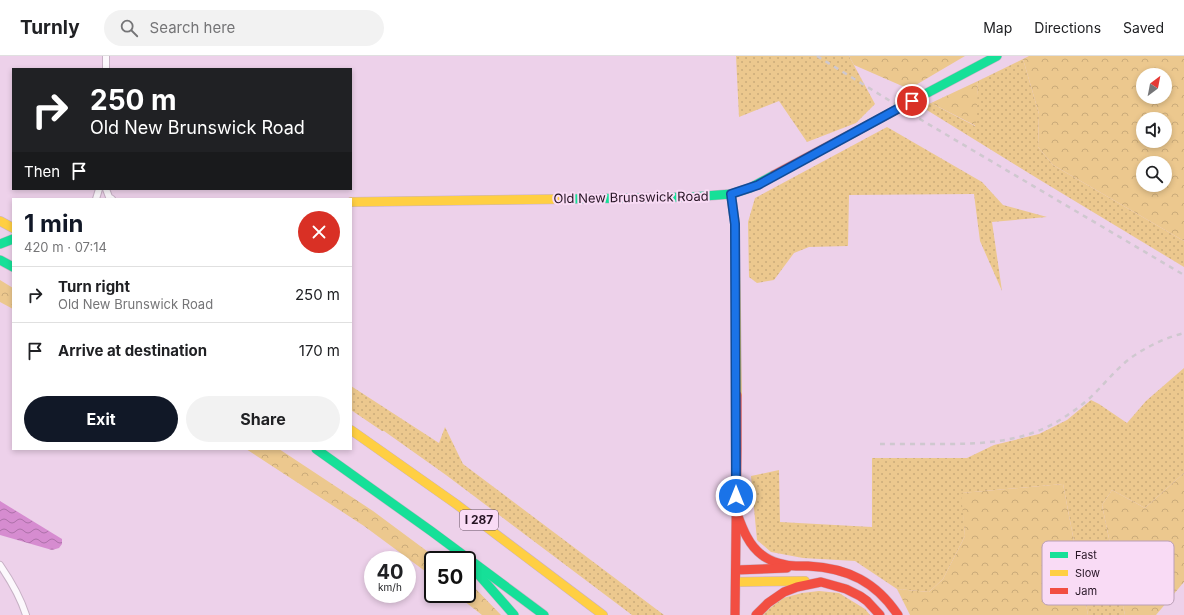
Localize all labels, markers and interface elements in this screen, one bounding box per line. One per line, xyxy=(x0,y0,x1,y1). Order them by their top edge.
search box xyxy=(104,10,384,46)
text: Turnly xyxy=(20,16,80,39)
icon: search xyxy=(118,17,140,39)
text: Search here xyxy=(150,18,235,37)
text: Map xyxy=(983,19,1012,36)
text: Directions xyxy=(1034,19,1101,36)
text: Saved xyxy=(1123,19,1164,36)
north arrow xyxy=(1136,68,1172,104)
map controls xyxy=(1136,68,1172,192)
text: 250 m xyxy=(90,83,177,117)
icon: right xyxy=(24,84,76,136)
pin xyxy=(895,84,929,118)
icon: arrive xyxy=(901,90,923,112)
button: sound xyxy=(1136,112,1172,148)
text: Old New Brunswick Road xyxy=(90,117,305,138)
button: search xyxy=(1136,156,1172,192)
icon: arrive xyxy=(68,160,90,182)
text: Then xyxy=(24,162,60,181)
street label: Old New Brunswick Road xyxy=(553,188,709,206)
text: 1 min xyxy=(24,209,83,238)
button: close xyxy=(298,211,340,253)
text: 420 m · 07:14 xyxy=(24,239,107,255)
text: Turn right xyxy=(58,277,130,296)
icon: right xyxy=(24,284,46,306)
text: 250 m xyxy=(295,285,340,304)
text: Old New Brunswick Road xyxy=(58,296,213,312)
icon: arrive xyxy=(24,340,46,362)
text: Arrive at destination xyxy=(58,341,207,360)
text: 170 m xyxy=(299,341,340,360)
button: Exit xyxy=(24,396,178,442)
button: Share xyxy=(186,396,340,442)
position arrow xyxy=(715,475,757,517)
road number: I 287 xyxy=(460,510,498,530)
legend xyxy=(1042,541,1174,605)
text: Fast xyxy=(1075,548,1097,562)
speed limit sign: 50 xyxy=(424,551,476,603)
text: 40 xyxy=(376,560,404,584)
text: Slow xyxy=(1075,566,1100,580)
text: km/h xyxy=(378,581,402,593)
text: Jam xyxy=(1075,584,1097,598)

